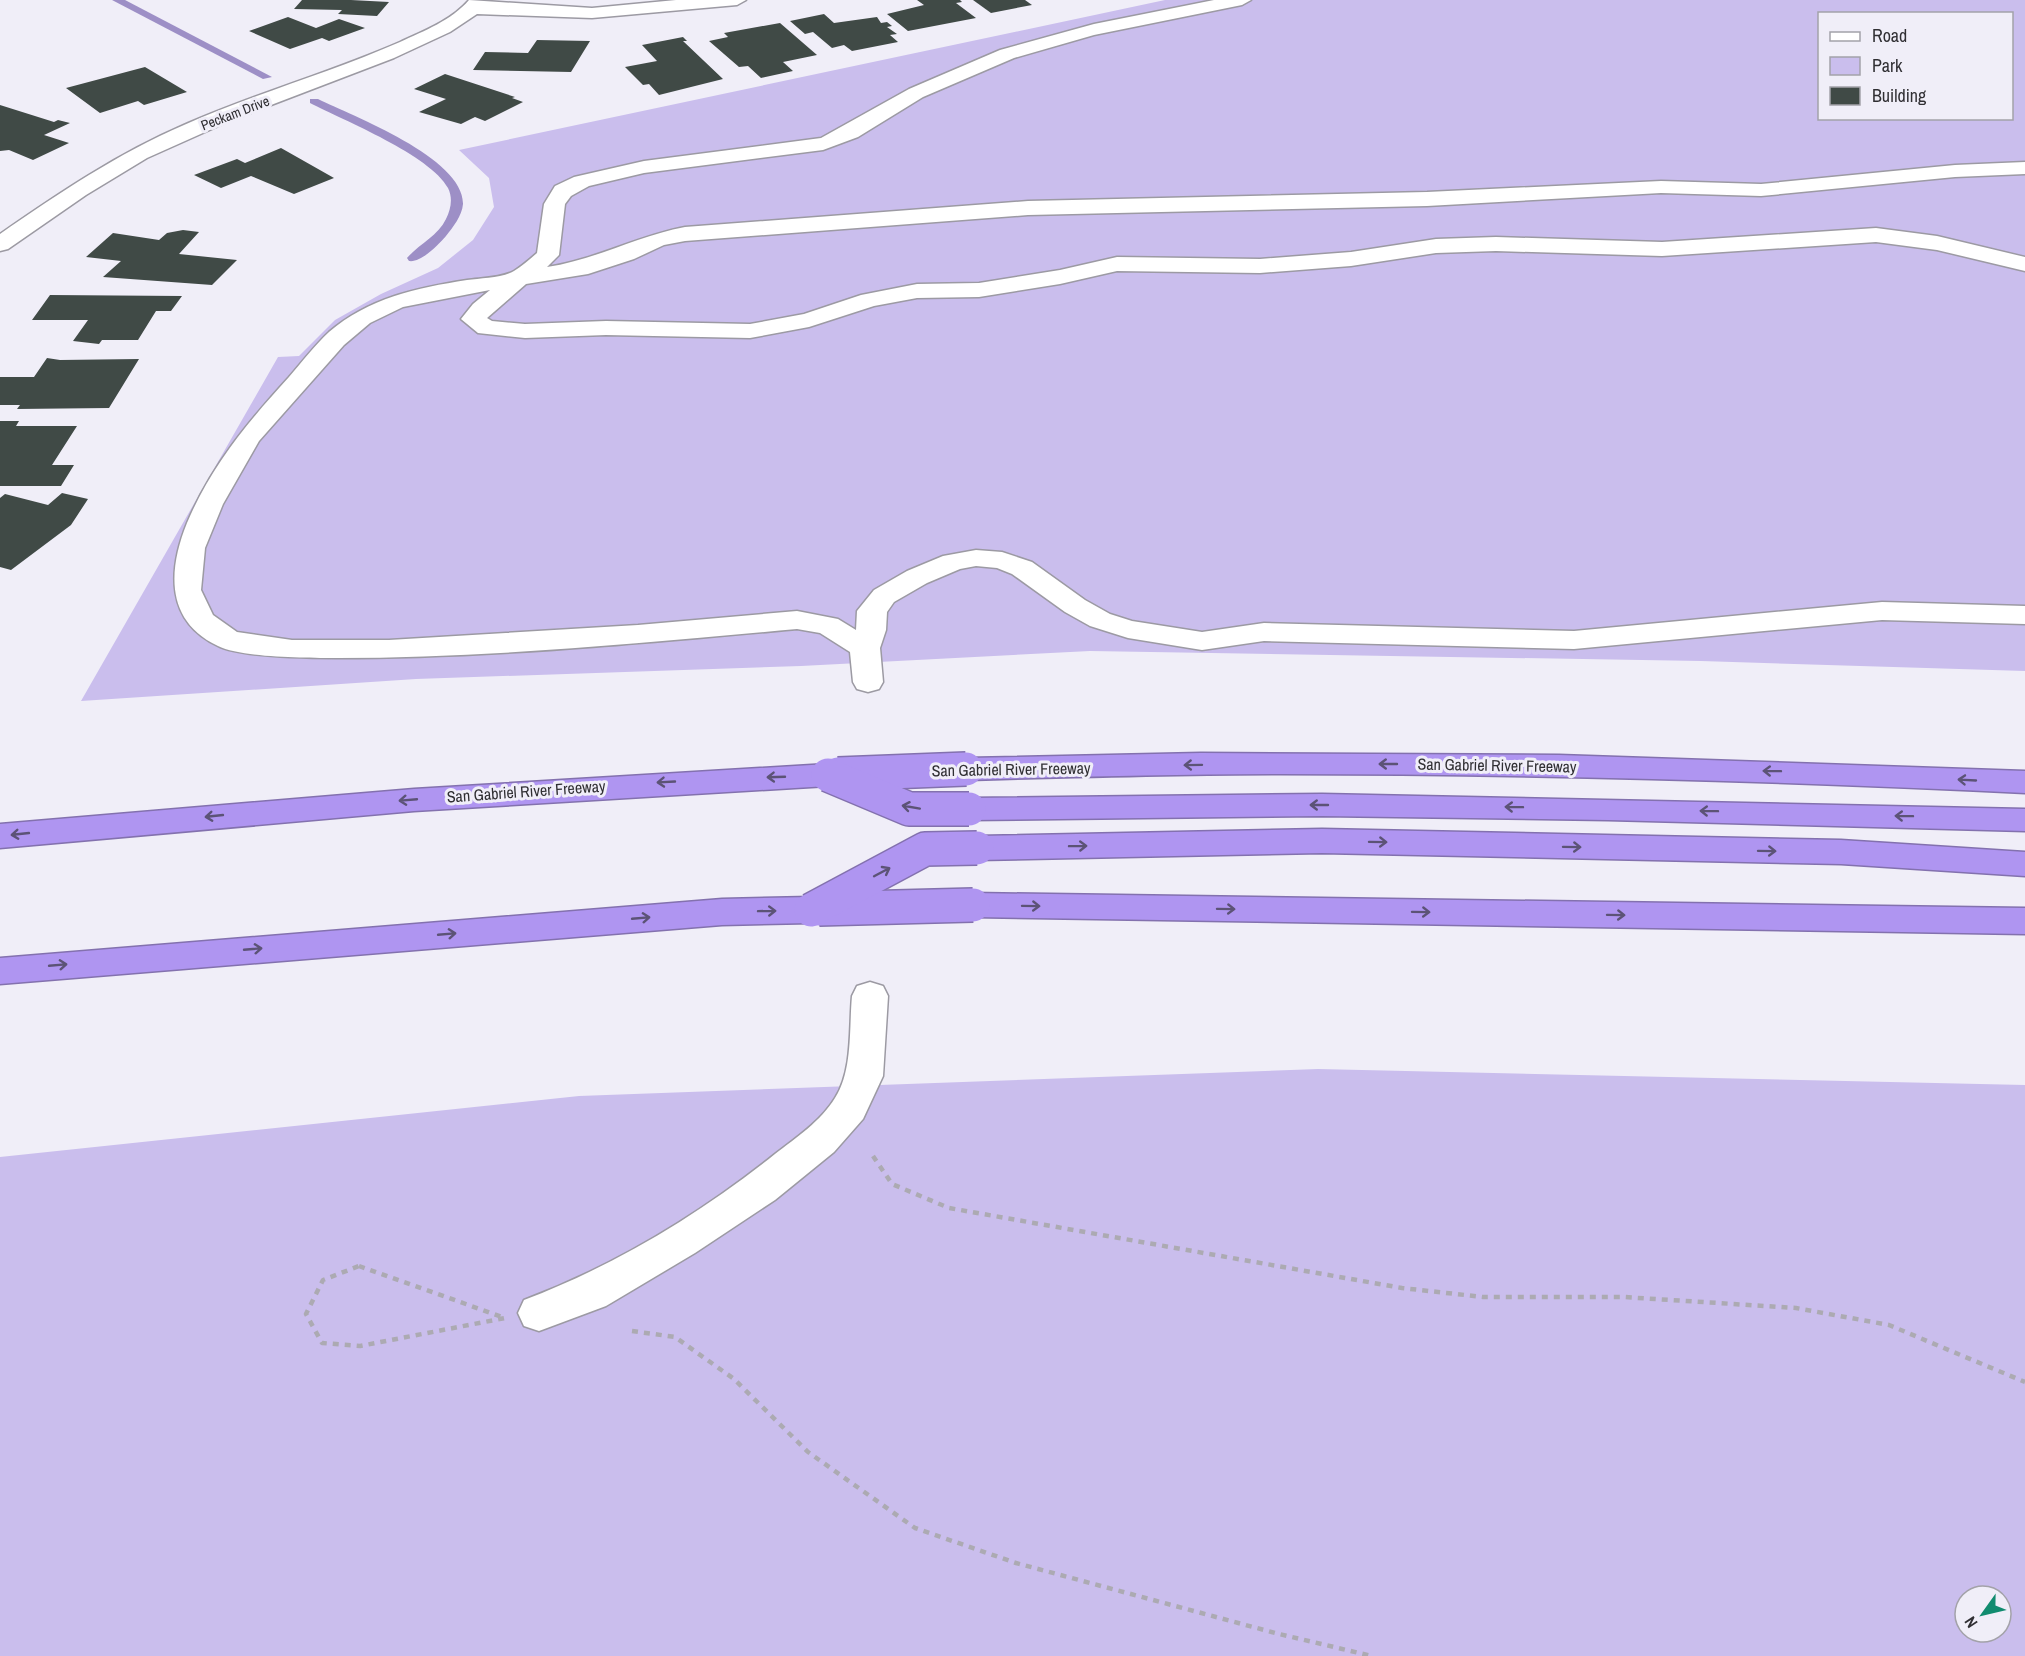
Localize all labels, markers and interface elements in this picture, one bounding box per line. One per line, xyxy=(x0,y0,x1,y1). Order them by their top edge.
legend xyxy=(1818,12,2013,120)
text: Road xyxy=(1872,23,1907,48)
text: Park xyxy=(1872,53,1903,78)
text: Building xyxy=(1872,83,1927,108)
street label: Peckam Drive xyxy=(198,92,272,134)
street label: San Gabriel River Freeway xyxy=(1417,753,1577,777)
street label: San Gabriel River Freeway xyxy=(931,757,1091,781)
one-way arrow xyxy=(1378,758,1398,770)
one-way arrow xyxy=(1183,759,1203,771)
one-way arrow xyxy=(1762,765,1782,777)
one-way arrow xyxy=(767,771,787,783)
street label: San Gabriel River Freeway xyxy=(446,774,606,808)
one-way arrow xyxy=(1957,774,1977,785)
one-way arrow xyxy=(656,777,676,788)
one-way arrow xyxy=(399,795,419,806)
one-way arrow xyxy=(1309,799,1329,811)
one-way arrow xyxy=(902,802,921,813)
one-way arrow xyxy=(1504,802,1524,813)
one-way arrow xyxy=(1699,805,1719,817)
one-way arrow xyxy=(1894,810,1914,822)
one-way arrow xyxy=(205,811,224,822)
one-way arrow xyxy=(10,829,30,840)
one-way arrow xyxy=(1367,837,1387,848)
one-way arrow xyxy=(1067,840,1087,852)
one-way arrow xyxy=(1562,841,1582,852)
one-way arrow xyxy=(1757,845,1777,857)
one-way arrow xyxy=(872,866,890,877)
one-way arrow xyxy=(1021,900,1041,911)
one-way arrow xyxy=(1216,903,1236,914)
one-way arrow xyxy=(756,905,776,916)
one-way arrow xyxy=(1411,906,1431,917)
one-way arrow xyxy=(1606,909,1626,920)
one-way arrow xyxy=(631,912,651,923)
one-way arrow xyxy=(436,928,456,939)
one-way arrow xyxy=(242,944,262,955)
one-way arrow xyxy=(48,959,68,970)
north arrow xyxy=(1953,1584,2013,1644)
text: N xyxy=(1959,1612,1982,1632)

